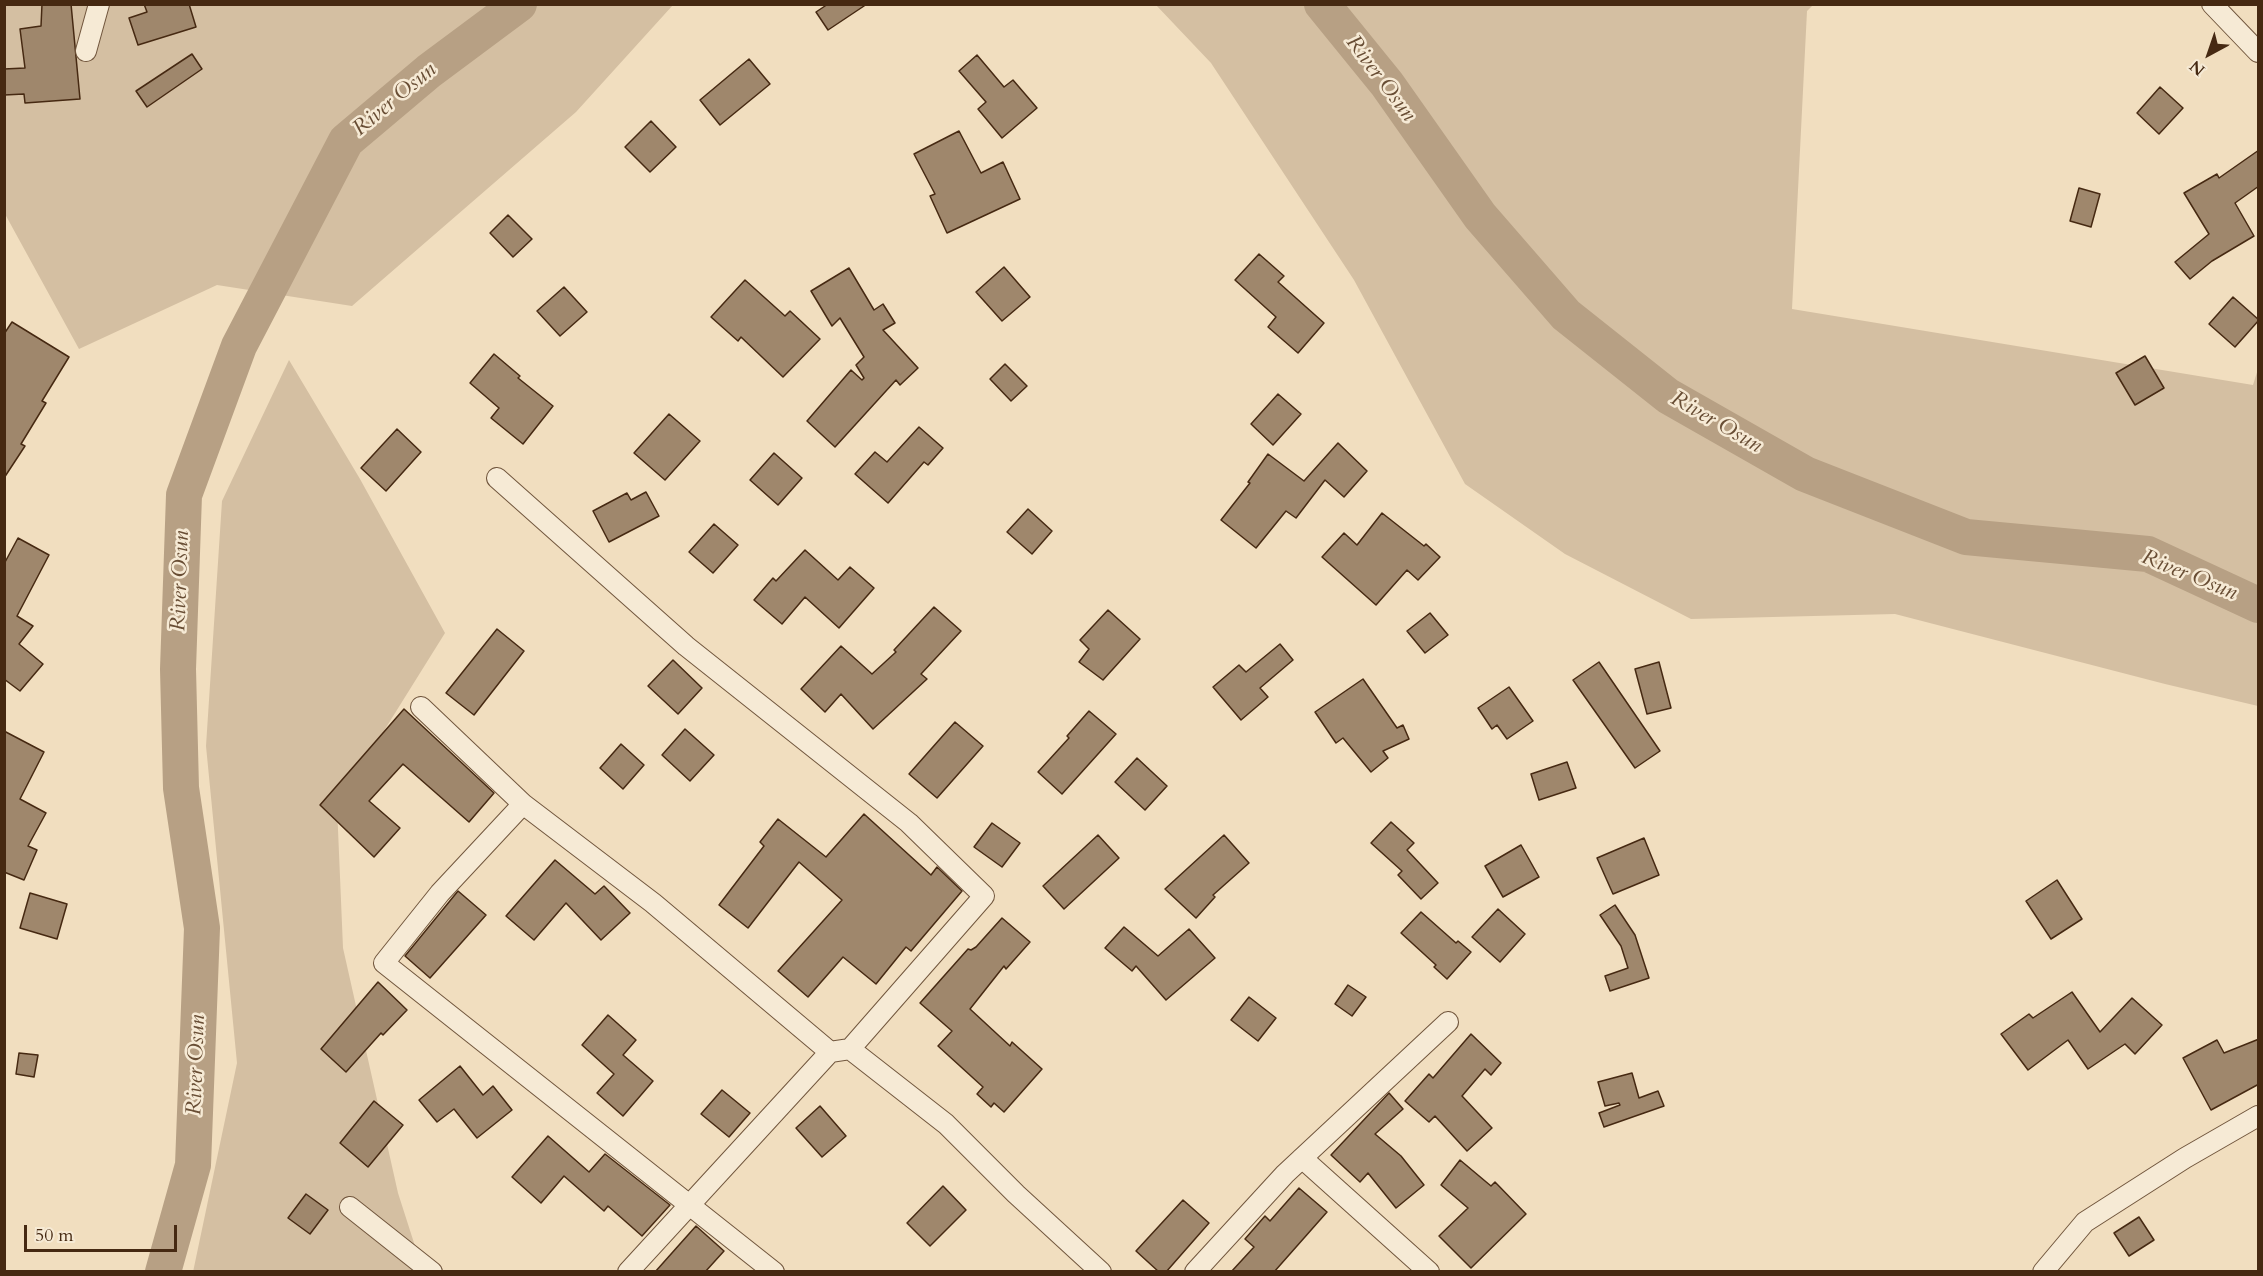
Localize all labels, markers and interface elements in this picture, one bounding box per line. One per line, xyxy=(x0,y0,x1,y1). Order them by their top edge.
north arrow xyxy=(2179,24,2239,84)
water label: River Osun xyxy=(1339,31,1421,127)
text: N xyxy=(2185,55,2210,81)
water label: River Osun xyxy=(348,58,442,142)
water label: River Osun xyxy=(1666,386,1766,460)
water label: River Osun xyxy=(166,530,196,632)
water label: River Osun xyxy=(2137,545,2241,607)
water label: River Osun xyxy=(182,1014,212,1116)
scale bar xyxy=(27,1213,180,1251)
text: 50 m xyxy=(35,1223,74,1248)

